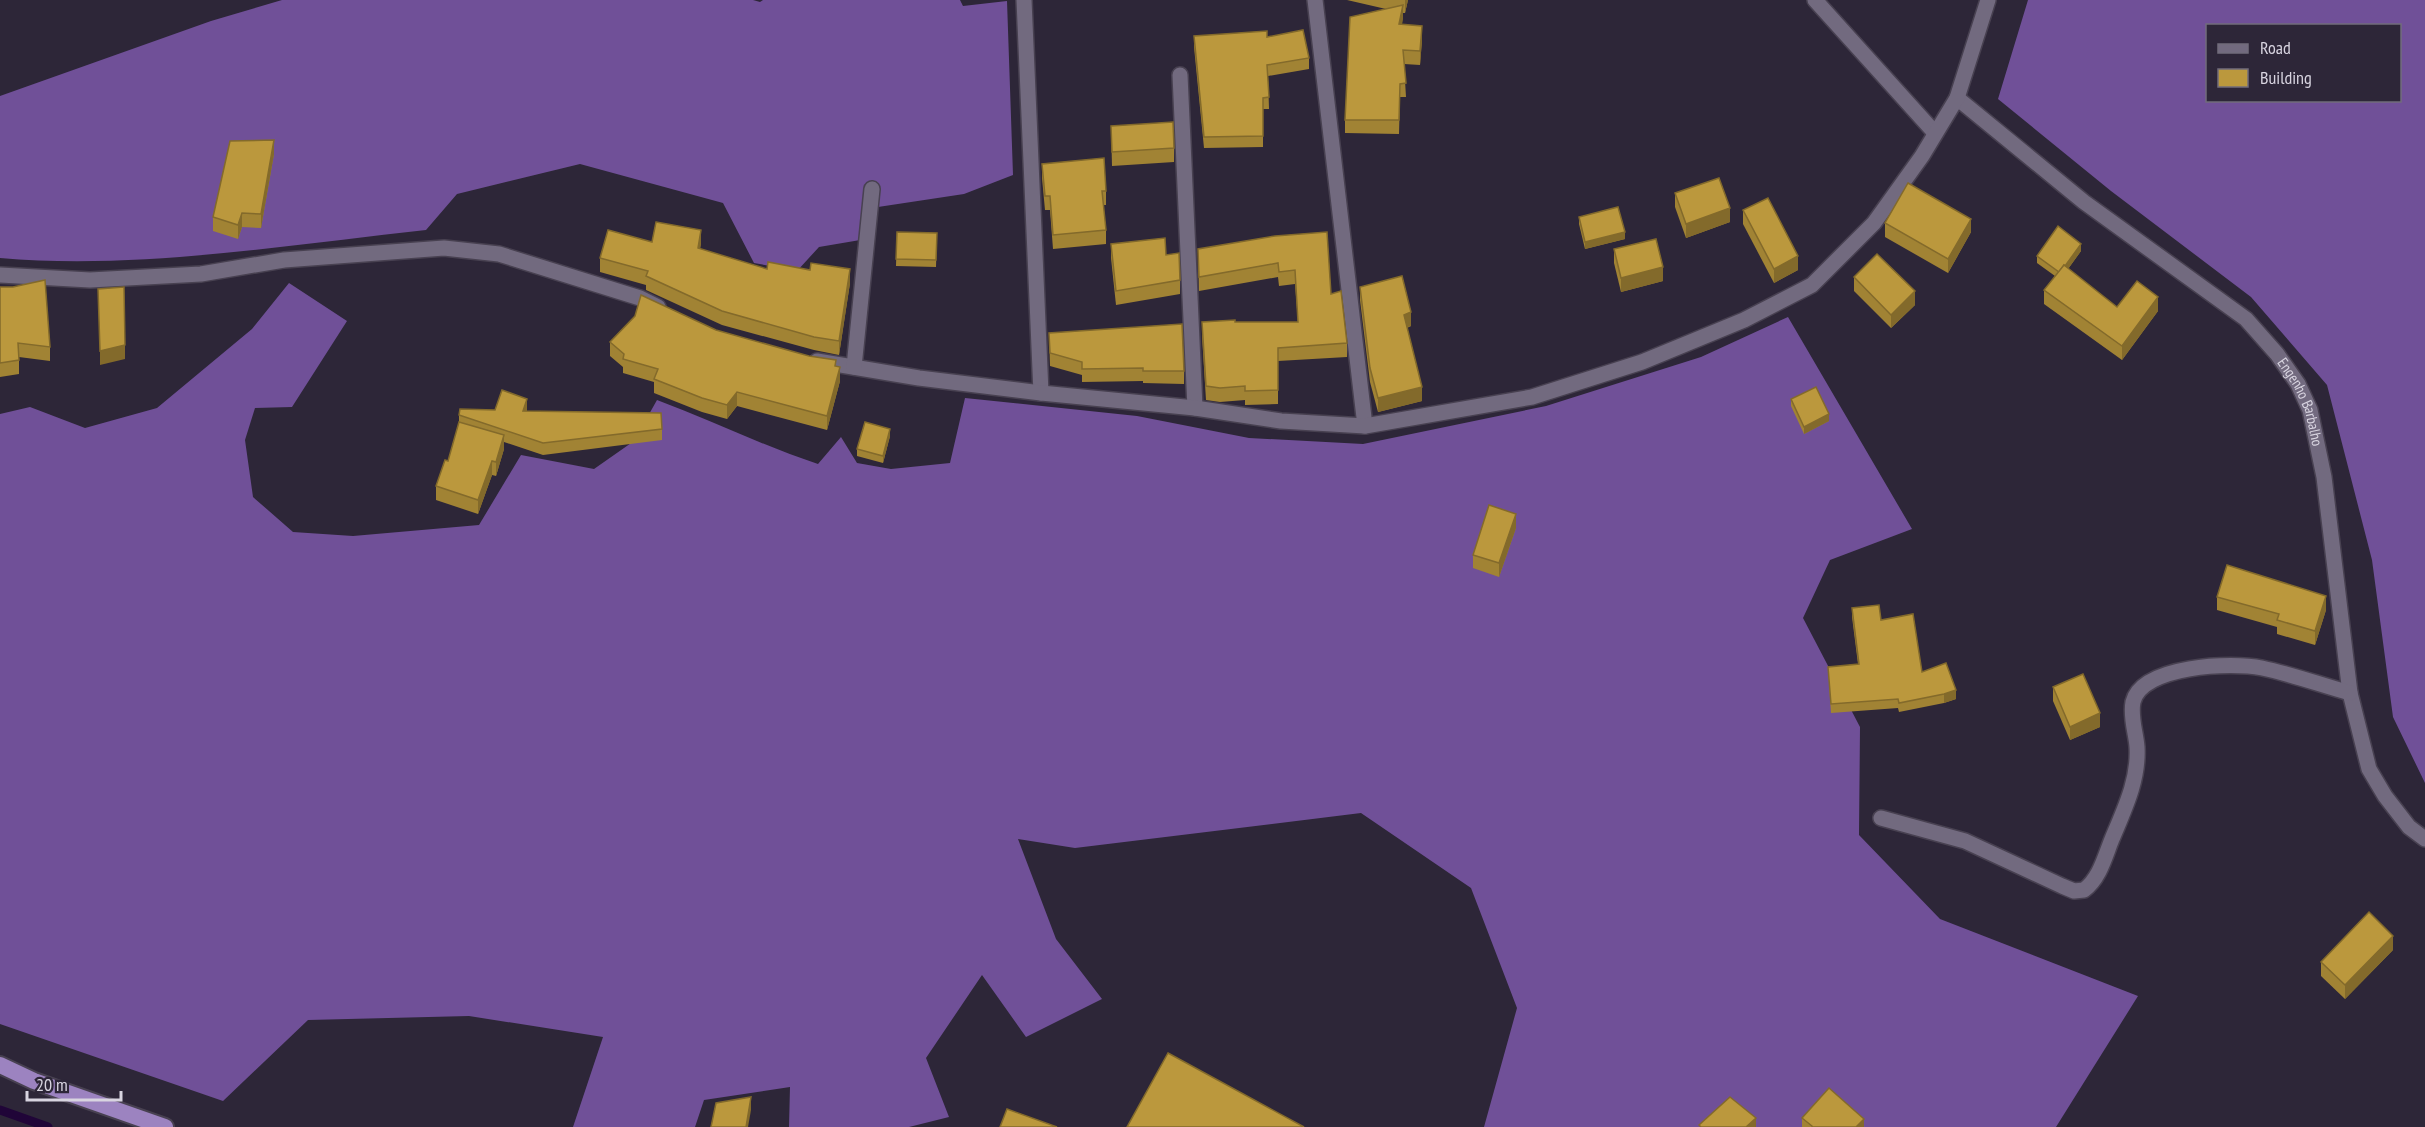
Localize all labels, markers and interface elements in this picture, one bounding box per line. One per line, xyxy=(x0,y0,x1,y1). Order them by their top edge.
legend xyxy=(2206,24,2401,102)
text: Road xyxy=(2260,36,2291,59)
text: Building xyxy=(2260,66,2312,89)
street label: Engenho Barbalho xyxy=(2274,354,2327,448)
scale bar xyxy=(27,1064,122,1102)
text: 20 m xyxy=(36,1073,68,1096)

